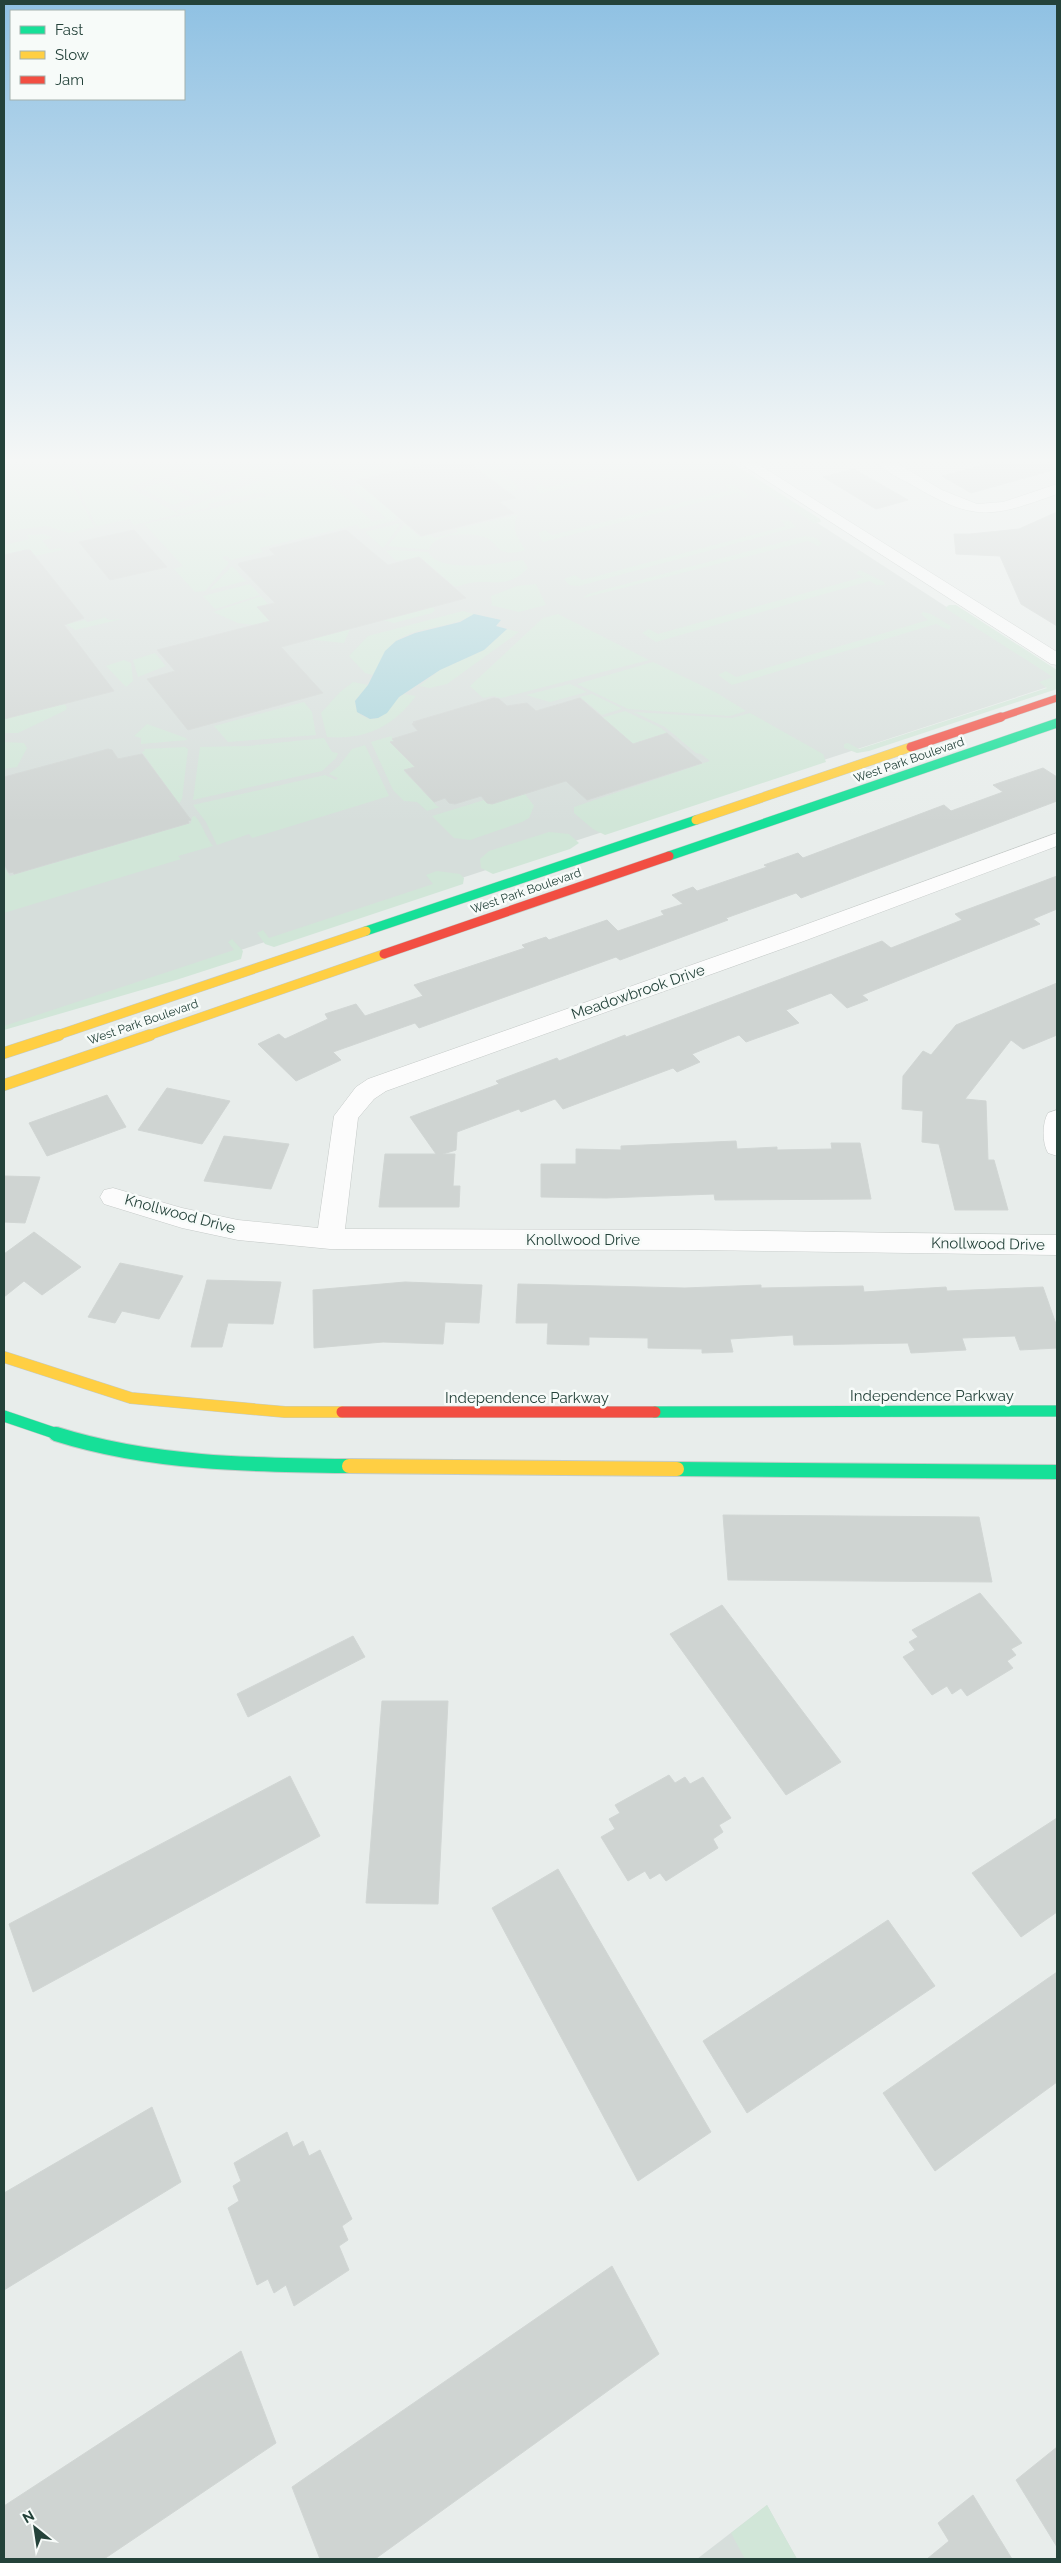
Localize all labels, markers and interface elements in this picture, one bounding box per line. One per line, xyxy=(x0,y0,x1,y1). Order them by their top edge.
legend xyxy=(10,10,185,100)
text: Fast xyxy=(55,21,83,39)
text: Slow xyxy=(55,46,89,64)
text: Jam xyxy=(55,71,84,89)
street label: West Park Boulevard xyxy=(852,735,966,785)
street label: West Park Boulevard xyxy=(469,866,583,916)
street label: Meadowbrook Drive xyxy=(569,961,707,1023)
street label: West Park Boulevard xyxy=(86,997,200,1047)
street label: Knollwood Drive xyxy=(123,1191,238,1237)
street label: Knollwood Drive xyxy=(526,1231,640,1249)
street label: Knollwood Drive xyxy=(931,1234,1045,1254)
street label: Independence Parkway xyxy=(850,1387,1014,1405)
street label: Independence Parkway xyxy=(445,1389,609,1407)
north arrow xyxy=(10,2503,60,2553)
text: N xyxy=(20,2507,37,2526)

